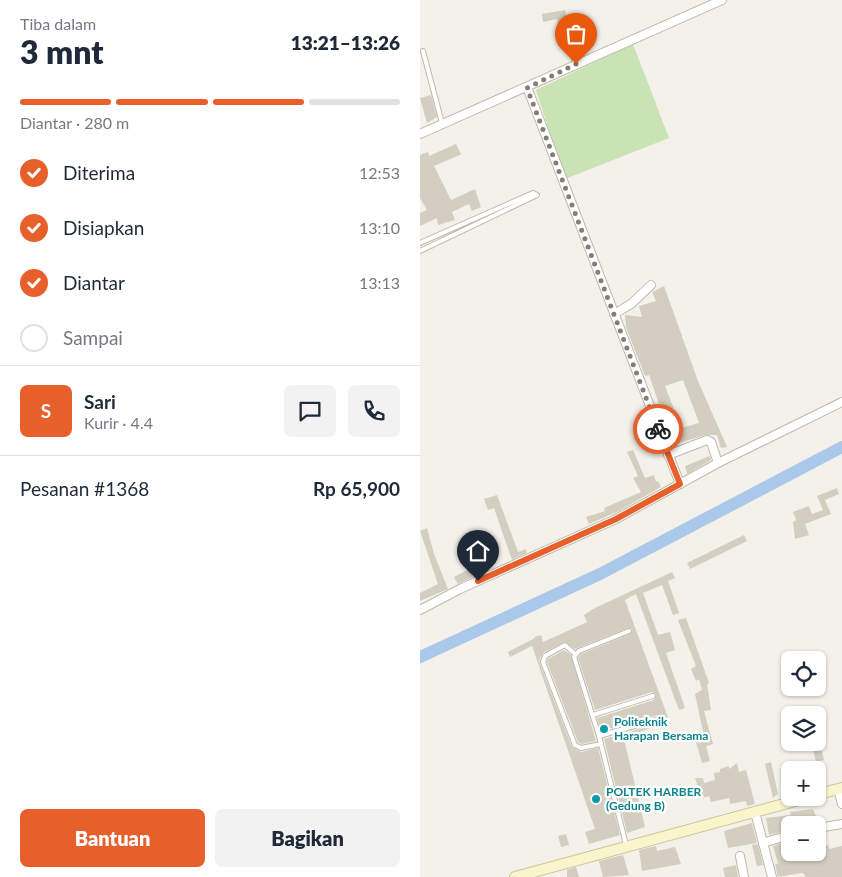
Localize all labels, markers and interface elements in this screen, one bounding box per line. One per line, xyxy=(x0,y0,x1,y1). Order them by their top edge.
pin xyxy=(555,13,597,64)
text: Tiba dalam xyxy=(20,14,96,33)
icon: bag xyxy=(562,20,590,48)
text: 13:21–13:26 xyxy=(291,31,400,54)
text: 3 mnt xyxy=(20,32,104,71)
text: Diantar · 280 m xyxy=(20,113,129,132)
icon: check xyxy=(20,159,48,187)
text: Diterima xyxy=(63,161,135,184)
text: 12:53 xyxy=(359,163,400,182)
icon: check xyxy=(20,214,48,242)
text: Disiapkan xyxy=(63,216,144,239)
text: 13:10 xyxy=(359,218,400,237)
icon: check xyxy=(20,269,48,297)
text: Diantar xyxy=(63,271,125,294)
text: 13:13 xyxy=(359,273,400,292)
text: Sampai xyxy=(63,326,123,349)
button: chat xyxy=(284,385,336,437)
button: phone xyxy=(348,385,400,437)
text: Sari xyxy=(84,390,116,413)
text: S xyxy=(41,399,51,422)
courier xyxy=(633,404,683,454)
text: Kurir · 4.4 xyxy=(84,413,153,432)
icon: bike xyxy=(644,415,672,443)
text: Pesanan #1368 xyxy=(20,477,149,500)
text: Rp 65,900 xyxy=(313,477,400,500)
pin xyxy=(457,530,499,581)
icon: home xyxy=(464,537,492,565)
map controls xyxy=(781,651,826,861)
button: locate xyxy=(781,651,826,696)
button: layers xyxy=(781,706,826,751)
place label: Politeknik Harapan Bersama xyxy=(614,714,708,743)
marker: Politeknik Harapan Bersama xyxy=(598,723,610,735)
button: + xyxy=(781,761,826,806)
place label: POLTEK HARBER (Gedung B) xyxy=(606,784,702,813)
marker: POLTEK HARBER (Gedung B) xyxy=(590,793,602,805)
button: Bantuan xyxy=(20,809,205,867)
button: Bagikan xyxy=(215,809,400,867)
button: − xyxy=(781,816,826,861)

